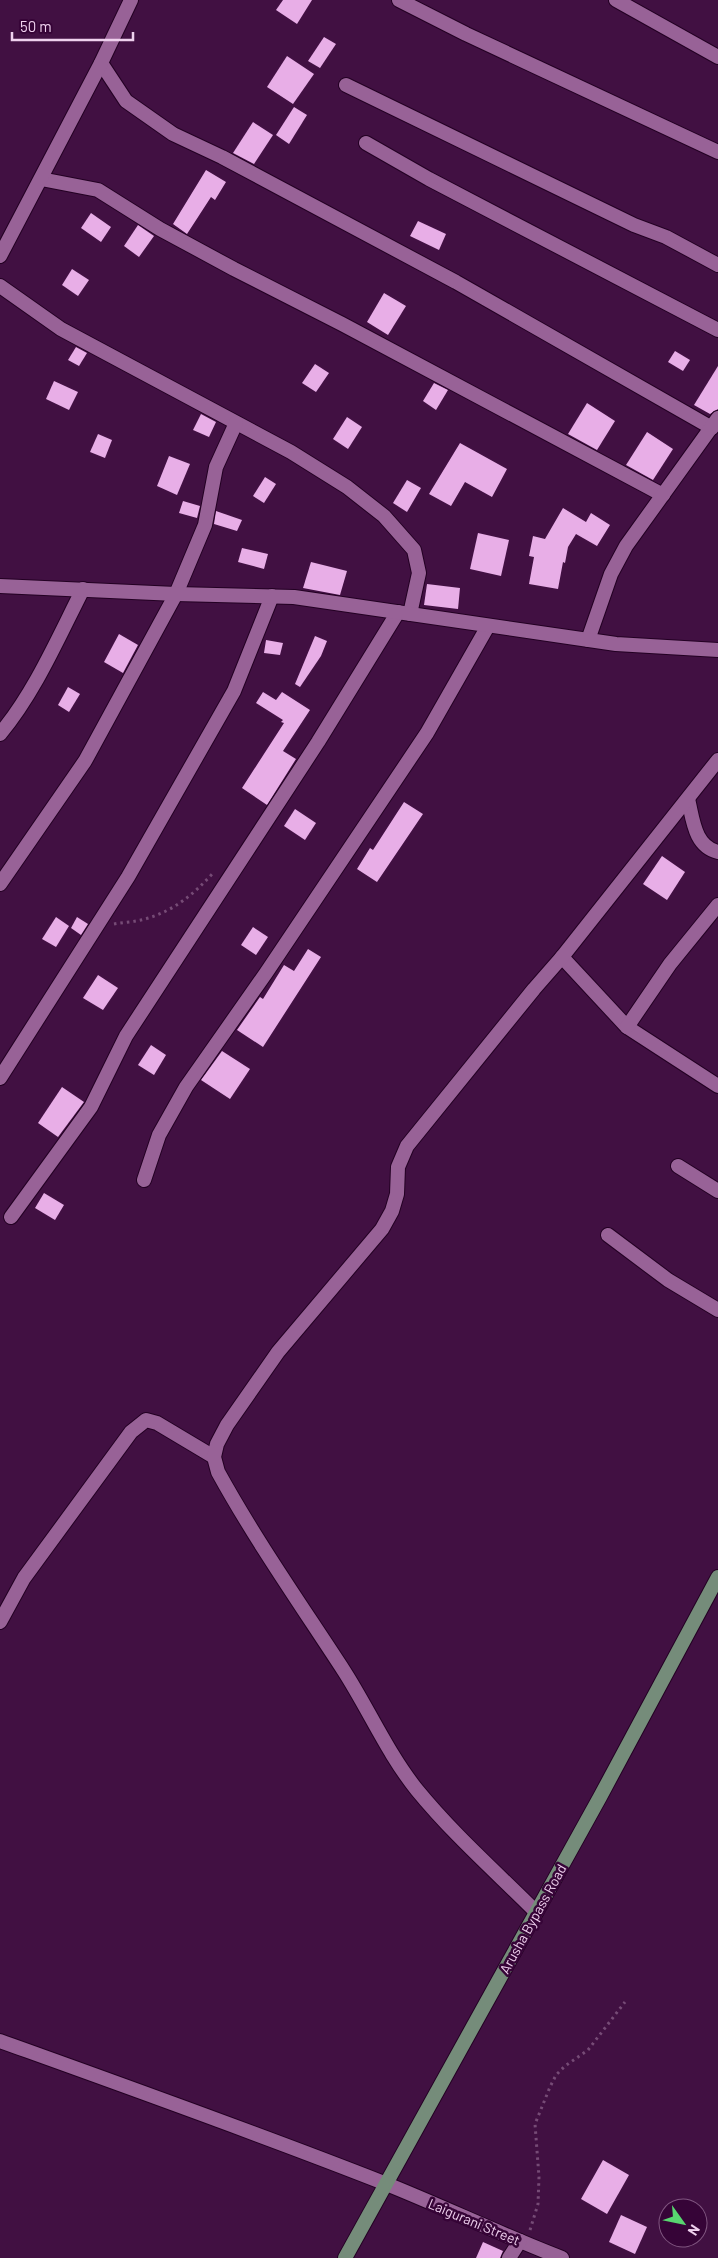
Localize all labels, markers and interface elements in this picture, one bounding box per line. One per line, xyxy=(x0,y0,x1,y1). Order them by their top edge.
scale bar xyxy=(12,10,134,42)
text: 50 m xyxy=(20,17,52,35)
street label: Arusha Bypass Road xyxy=(495,1861,570,1976)
street label: Laigurani Street xyxy=(426,2195,523,2249)
north arrow xyxy=(658,2198,708,2248)
text: N xyxy=(685,2222,704,2239)

